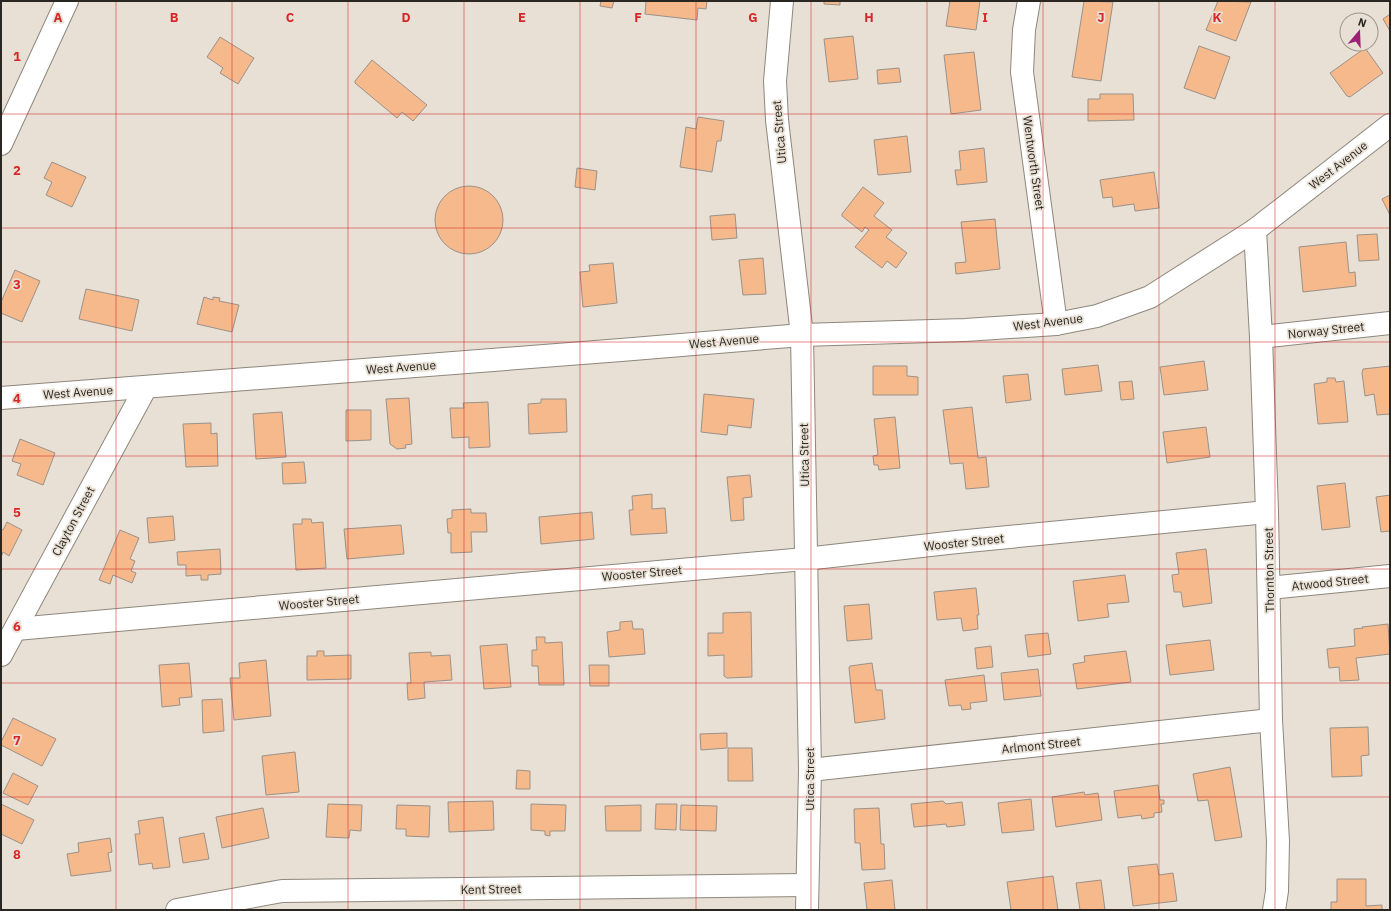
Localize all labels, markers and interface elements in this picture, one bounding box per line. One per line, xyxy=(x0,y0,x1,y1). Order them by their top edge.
text: A xyxy=(54,9,63,26)
text: B xyxy=(170,9,179,26)
text: C xyxy=(286,9,295,26)
text: D xyxy=(401,9,411,26)
text: E xyxy=(518,9,526,26)
text: F xyxy=(634,9,642,26)
text: G xyxy=(748,9,758,26)
text: H xyxy=(864,9,874,26)
text: I xyxy=(982,9,988,26)
text: J xyxy=(1097,9,1105,26)
text: K xyxy=(1212,9,1222,26)
north arrow xyxy=(1339,12,1379,52)
text: N xyxy=(1356,15,1368,30)
text: 1 xyxy=(13,48,21,65)
street label: Utica Street xyxy=(769,100,789,164)
street label: Wentworth Street xyxy=(1020,115,1048,211)
street label: West Avenue xyxy=(1306,137,1371,192)
text: 2 xyxy=(13,162,21,179)
text: 3 xyxy=(13,276,21,293)
street label: West Avenue xyxy=(1012,310,1084,334)
street label: Norway Street xyxy=(1287,319,1365,341)
street label: West Avenue xyxy=(688,330,760,352)
street label: West Avenue xyxy=(366,357,437,377)
street label: West Avenue xyxy=(43,382,114,402)
text: 4 xyxy=(13,390,21,407)
street label: Utica Street xyxy=(796,423,812,487)
street label: Clayton Street xyxy=(48,484,98,558)
text: 5 xyxy=(13,504,21,521)
street label: Thornton Street xyxy=(1261,527,1277,613)
street label: Wooster Street xyxy=(923,530,1005,554)
street label: Wooster Street xyxy=(601,562,683,584)
street label: Atwood Street xyxy=(1291,571,1369,593)
street label: Wooster Street xyxy=(278,591,360,613)
text: 6 xyxy=(13,618,21,635)
text: 7 xyxy=(13,732,21,749)
street label: Arlmont Street xyxy=(1001,733,1081,757)
street label: Utica Street xyxy=(802,747,817,811)
text: 8 xyxy=(13,846,21,863)
street label: Kent Street xyxy=(461,881,521,897)

